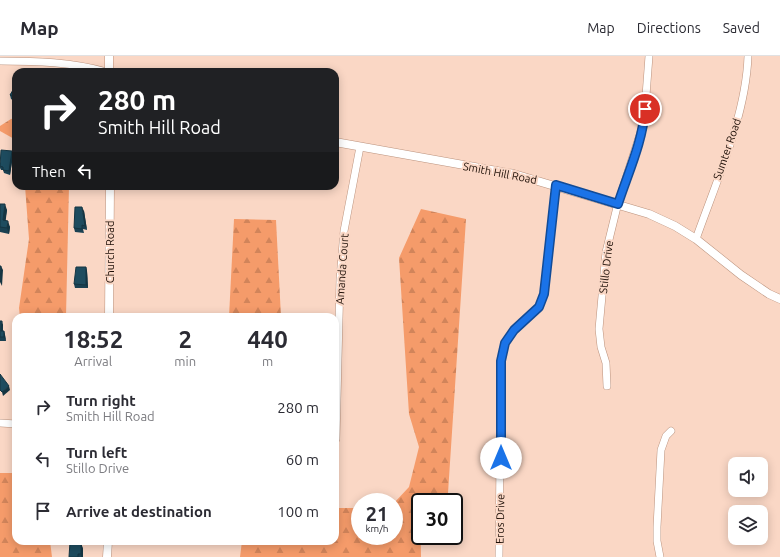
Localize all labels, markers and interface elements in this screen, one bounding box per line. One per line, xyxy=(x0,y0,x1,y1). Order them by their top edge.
text: Map xyxy=(20,17,59,39)
text: Map xyxy=(587,20,615,36)
text: Directions xyxy=(637,20,701,36)
text: Saved xyxy=(723,20,760,36)
icon: right xyxy=(32,84,84,136)
text: 280 m xyxy=(98,84,176,115)
pin xyxy=(628,92,662,126)
icon: arrive xyxy=(634,98,656,120)
text: Smith Hill Road xyxy=(98,117,221,137)
street label: Sumter Road xyxy=(711,117,743,181)
icon: left xyxy=(74,160,96,182)
street label: Smith Hill Road xyxy=(462,160,538,186)
text: Then xyxy=(32,163,66,180)
street label: Church Road xyxy=(104,221,116,283)
street label: Amanda Court xyxy=(334,232,351,305)
street label: Stillo Drive xyxy=(597,240,615,294)
text: 18:52 xyxy=(63,326,123,353)
text: 2 xyxy=(178,326,192,353)
text: 440 xyxy=(247,326,288,353)
text: Arrival xyxy=(74,354,112,368)
text: min xyxy=(174,354,196,368)
text: m xyxy=(262,354,273,368)
text: Turn right xyxy=(66,392,136,409)
icon: right xyxy=(32,396,54,418)
text: 280 m xyxy=(277,399,319,416)
text: Smith Hill Road xyxy=(66,409,155,423)
position arrow xyxy=(480,437,522,479)
text: Turn left xyxy=(66,444,127,461)
icon: left xyxy=(32,448,54,470)
text: 60 m xyxy=(286,451,319,468)
map controls xyxy=(728,457,768,545)
button: sound xyxy=(728,457,768,497)
text: Stillo Drive xyxy=(66,461,129,475)
speed limit sign: 30 xyxy=(411,493,463,545)
street label: Eros Drive xyxy=(494,494,506,544)
icon: arrive xyxy=(32,500,54,522)
text: 21 xyxy=(366,502,388,525)
text: Arrive at destination xyxy=(66,503,212,520)
text: 100 m xyxy=(277,503,319,520)
button: layers xyxy=(728,505,768,545)
text: km/h xyxy=(365,523,389,534)

